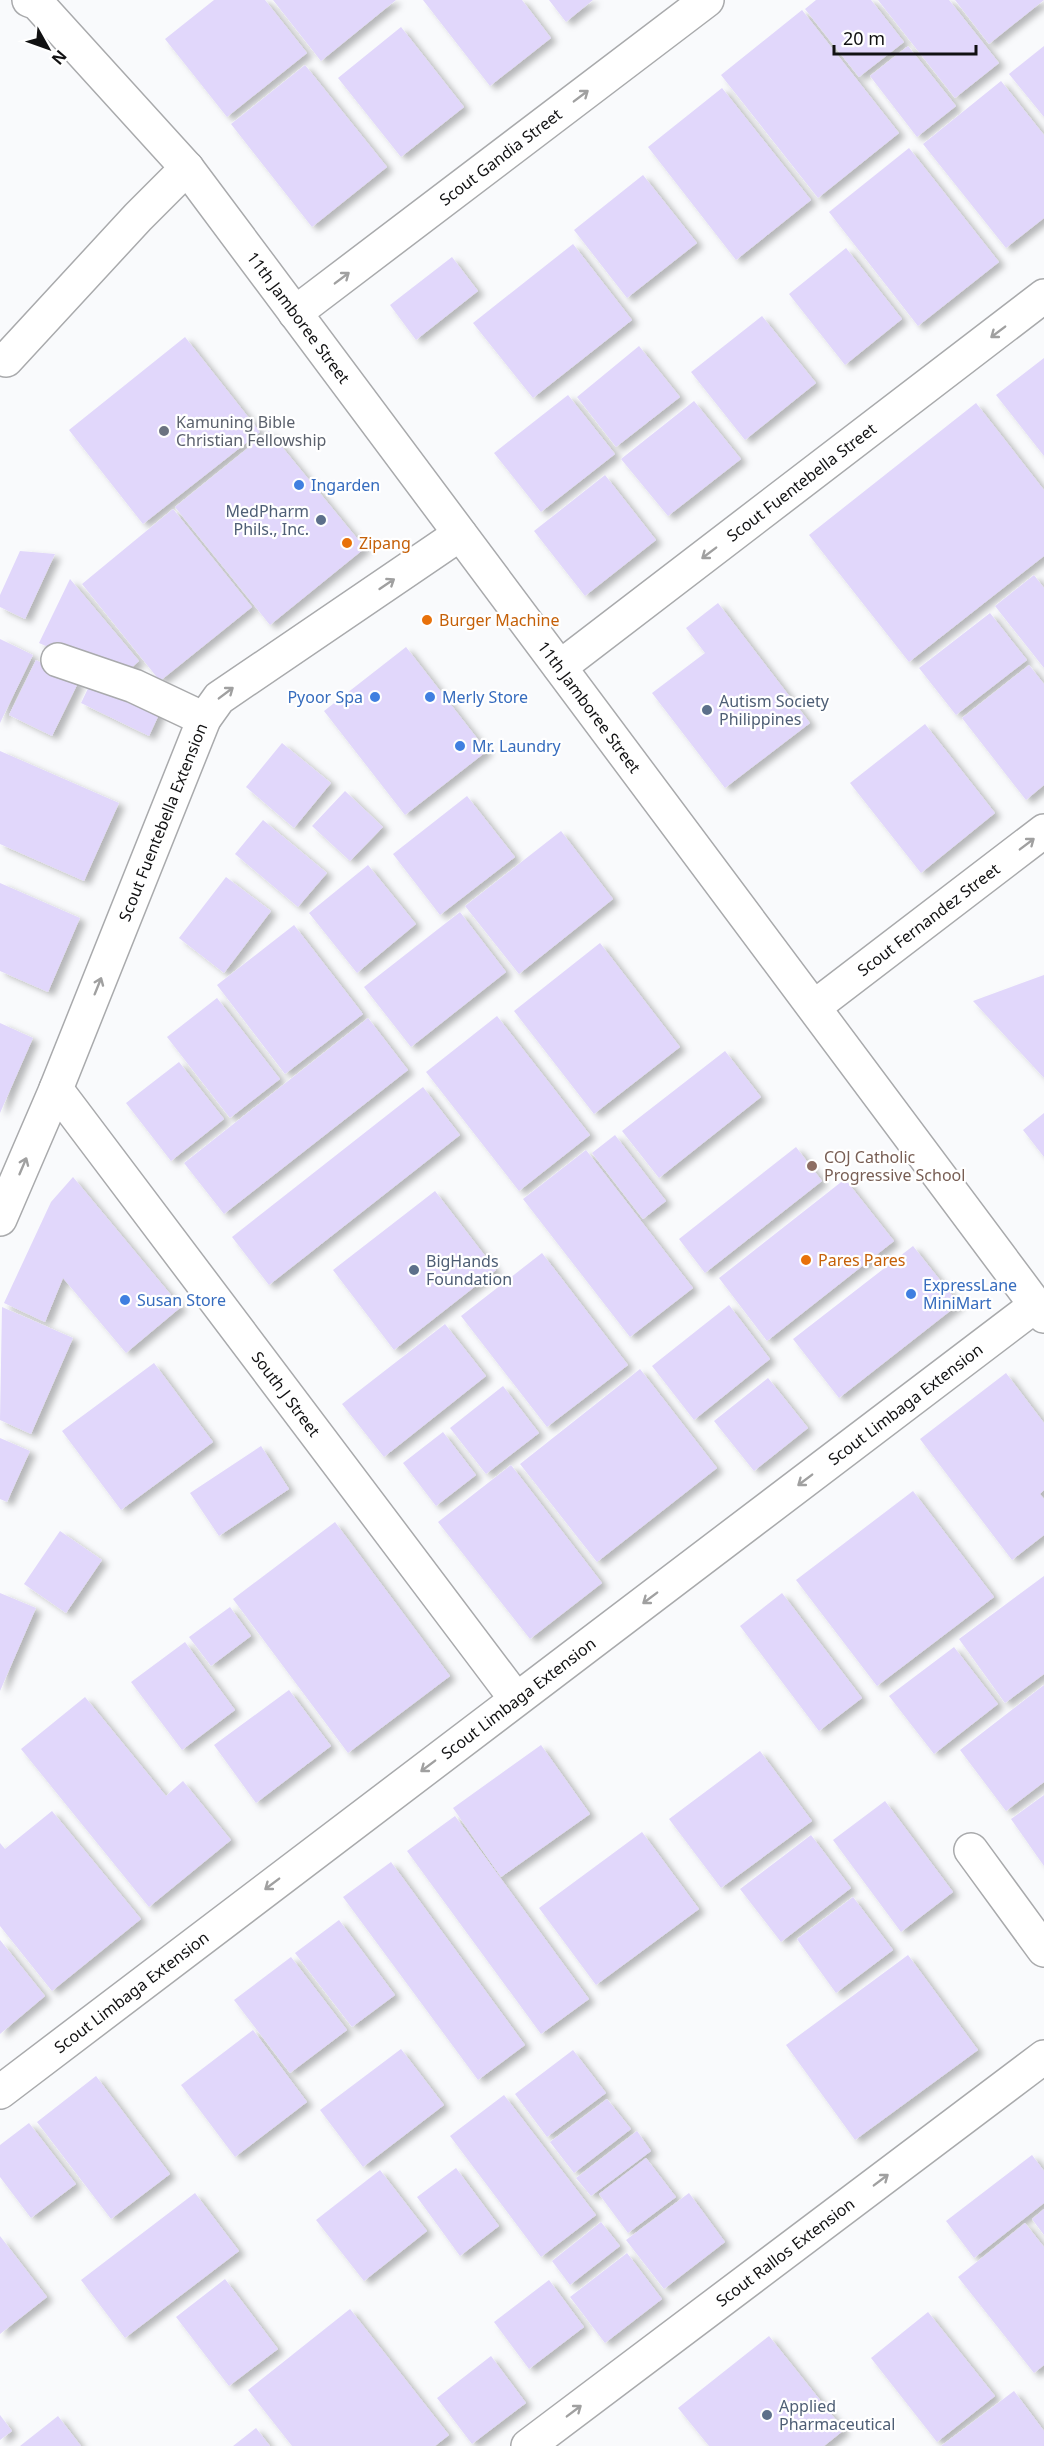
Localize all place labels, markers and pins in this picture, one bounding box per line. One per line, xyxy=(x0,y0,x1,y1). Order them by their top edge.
place label: Kamuning Bible Christian Fellowship xyxy=(176,411,326,451)
marker: Kamuning Bible Christian Fellowship xyxy=(157,424,171,438)
place label: Ingarden xyxy=(311,474,380,496)
marker: Ingarden xyxy=(292,478,306,492)
place label: MedPharm Phils., Inc. xyxy=(226,500,309,540)
marker: MedPharm Phils., Inc. xyxy=(314,513,328,527)
place label: Zipang xyxy=(359,532,411,554)
marker: Zipang xyxy=(340,536,354,550)
place label: Burger Machine xyxy=(439,609,559,631)
marker: Burger Machine xyxy=(420,613,434,627)
place label: Pyoor Spa xyxy=(287,686,363,708)
place label: Merly Store xyxy=(442,686,528,708)
marker: Pyoor Spa xyxy=(368,690,382,704)
marker: Merly Store xyxy=(423,690,437,704)
place label: Autism Society Philippines xyxy=(719,690,830,730)
marker: Autism Society Philippines xyxy=(700,703,714,717)
place label: Mr. Laundry xyxy=(472,735,562,757)
marker: Mr. Laundry xyxy=(453,739,467,753)
place label: COJ Catholic Progressive School xyxy=(824,1146,965,1186)
marker: COJ Catholic Progressive School xyxy=(805,1159,819,1173)
place label: Pares Pares xyxy=(818,1249,905,1271)
place label: BigHands Foundation xyxy=(426,1250,512,1290)
marker: Pares Pares xyxy=(799,1253,813,1267)
marker: BigHands Foundation xyxy=(407,1263,421,1277)
place label: ExpressLane MiniMart xyxy=(923,1274,1017,1314)
marker: ExpressLane MiniMart xyxy=(904,1287,918,1301)
place label: Susan Store xyxy=(137,1289,226,1311)
marker: Susan Store xyxy=(118,1293,132,1307)
place label: Applied Pharmaceutical xyxy=(779,2395,895,2435)
marker: Applied Pharmaceutical xyxy=(760,2408,774,2422)

